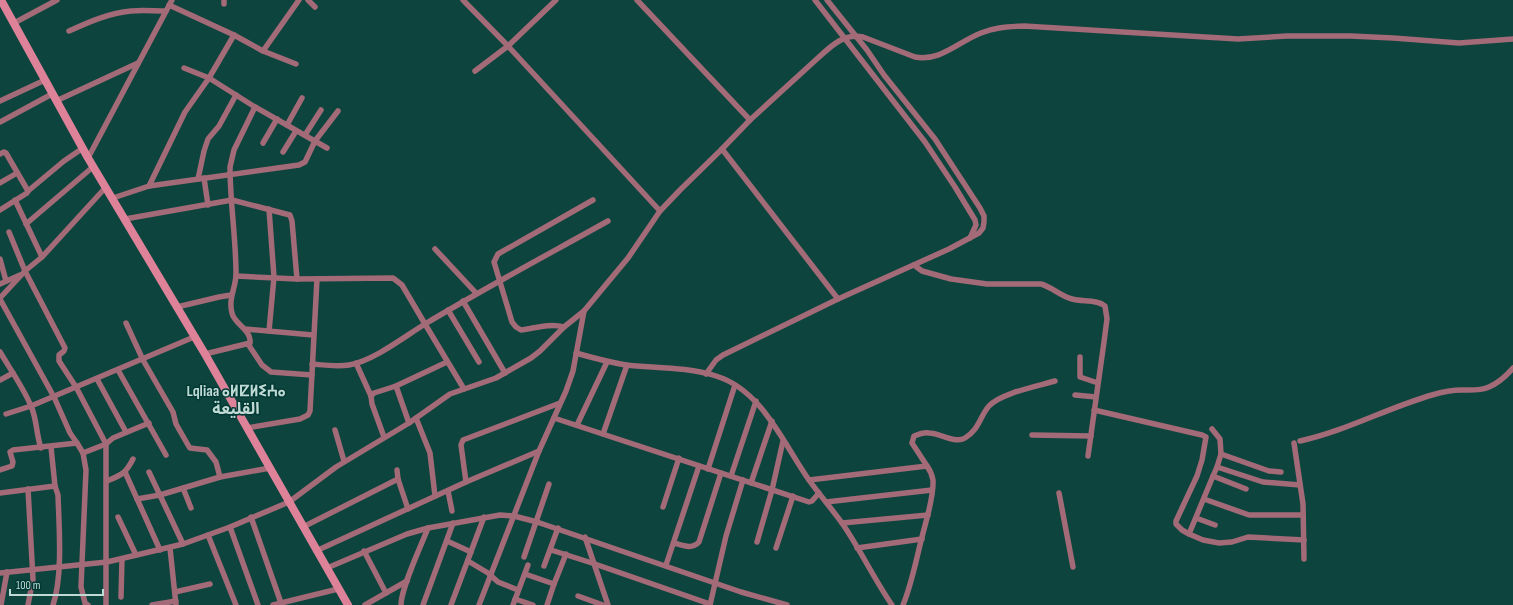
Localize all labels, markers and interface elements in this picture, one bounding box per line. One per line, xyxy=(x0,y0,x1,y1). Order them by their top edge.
district label: Lqliaa ⴰⵍⵇⵍⵉⵄⴰ القليعة xyxy=(186,382,286,419)
scale bar xyxy=(10,571,103,597)
text: 100 m xyxy=(16,578,41,593)

